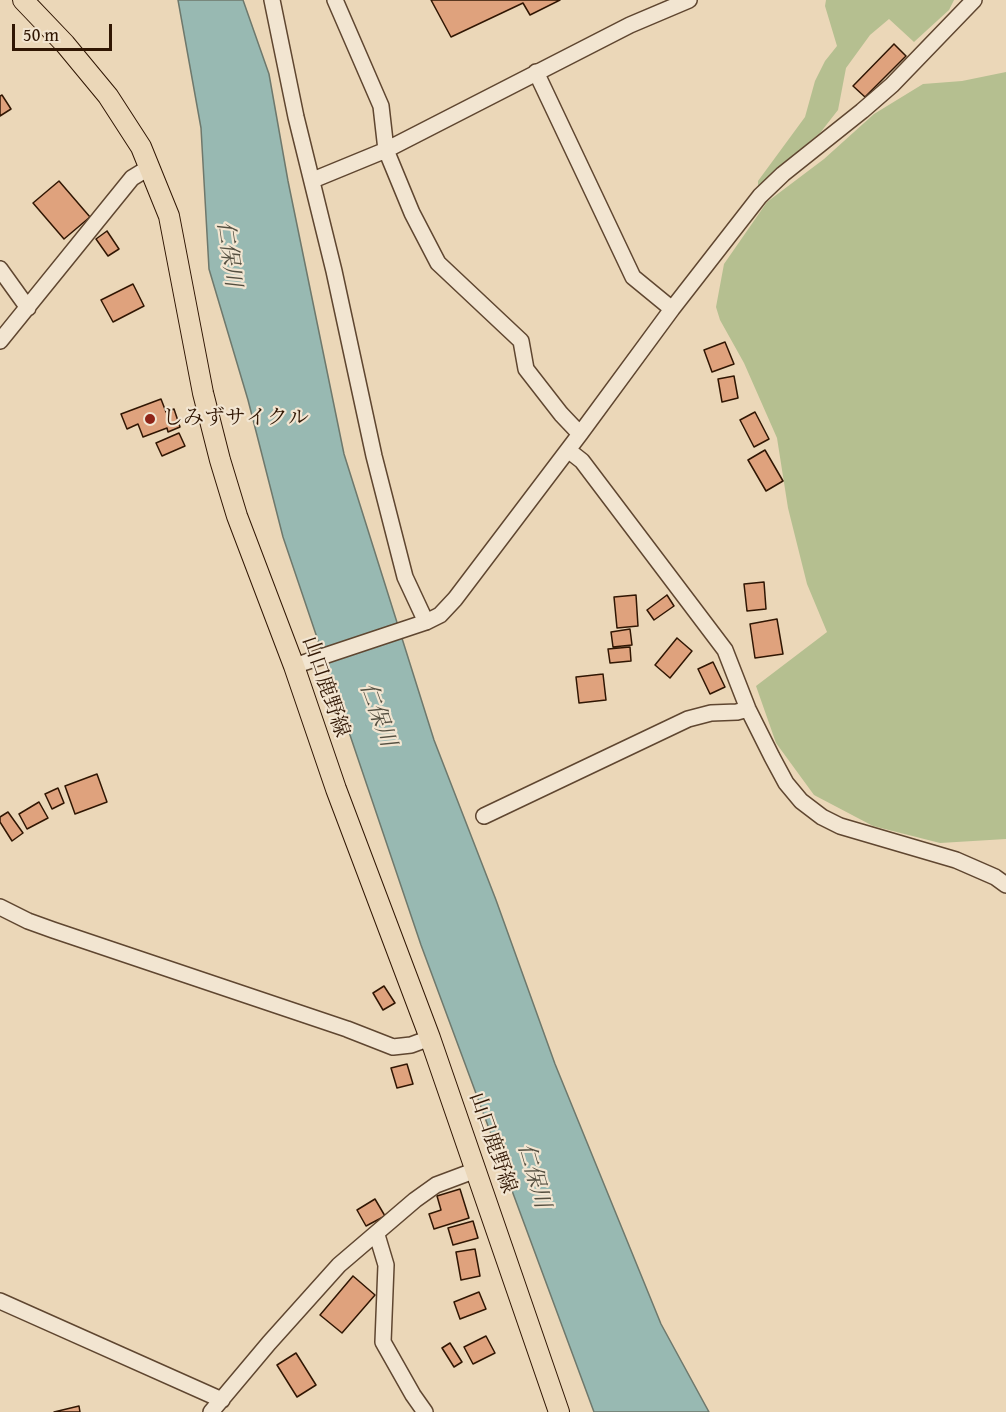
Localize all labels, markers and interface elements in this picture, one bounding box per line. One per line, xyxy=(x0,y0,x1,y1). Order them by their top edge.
scale bar xyxy=(15,12,116,50)
text: 50 m xyxy=(23,21,59,48)
water label: 仁保川 xyxy=(210,219,246,289)
place label: しみずサイクル xyxy=(162,406,309,432)
marker: しみずサイクル xyxy=(143,412,157,426)
street label: 山口鹿野線 xyxy=(296,633,354,741)
water label: 仁保川 xyxy=(353,679,401,751)
street label: 山口鹿野線 xyxy=(463,1089,521,1197)
water label: 仁保川 xyxy=(511,1141,555,1211)

